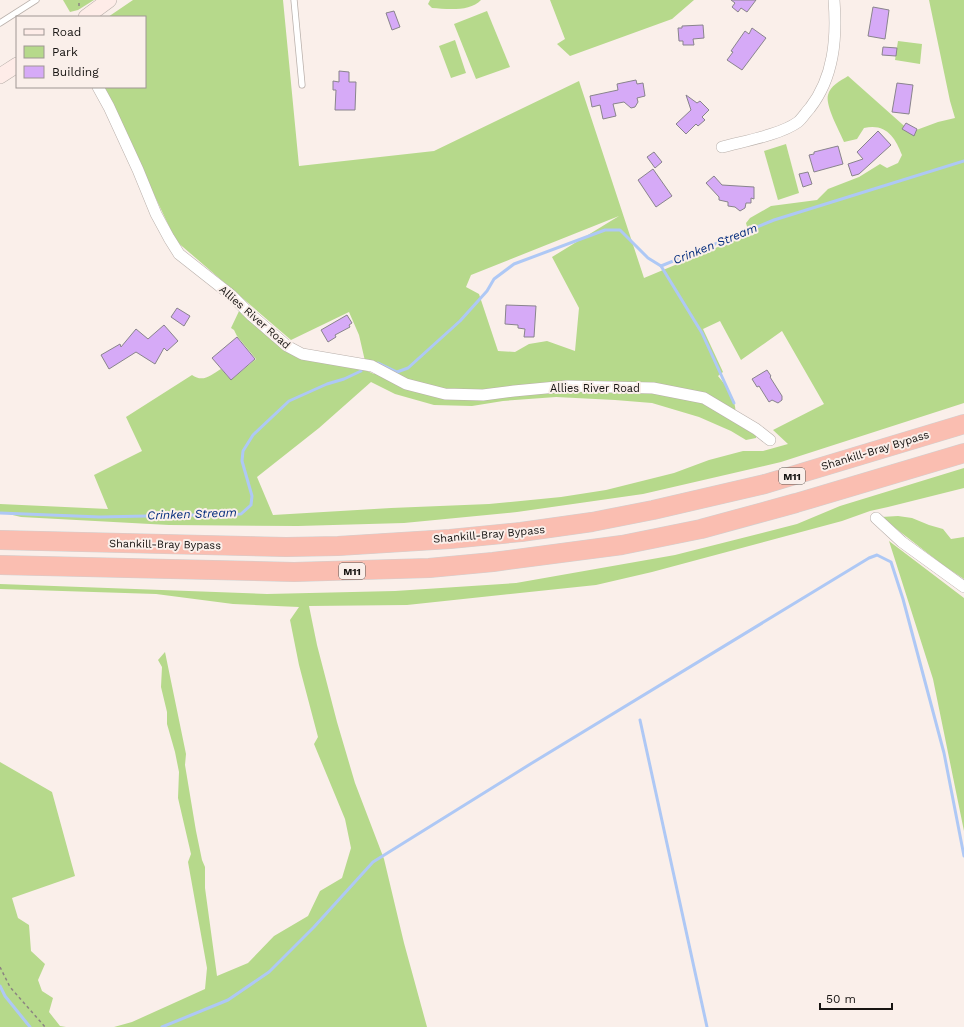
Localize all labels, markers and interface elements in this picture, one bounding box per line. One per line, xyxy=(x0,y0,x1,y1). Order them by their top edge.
legend xyxy=(16,16,146,88)
text: Road xyxy=(52,25,81,39)
text: Park xyxy=(52,45,78,59)
text: Building xyxy=(52,65,99,79)
water label: Crinken Stream xyxy=(671,221,759,267)
street label: Allies River Road xyxy=(216,283,293,352)
street label: Allies River Road xyxy=(550,382,640,395)
street label: Shankill-Bray Bypass xyxy=(820,428,931,473)
road number: M11 xyxy=(779,468,805,484)
water label: Crinken Stream xyxy=(147,505,237,523)
street label: Shankill-Bray Bypass xyxy=(433,523,546,546)
street label: Shankill-Bray Bypass xyxy=(109,537,221,552)
road number: M11 xyxy=(339,563,365,579)
scale bar xyxy=(820,985,892,1011)
text: 50 m xyxy=(826,992,856,1006)

